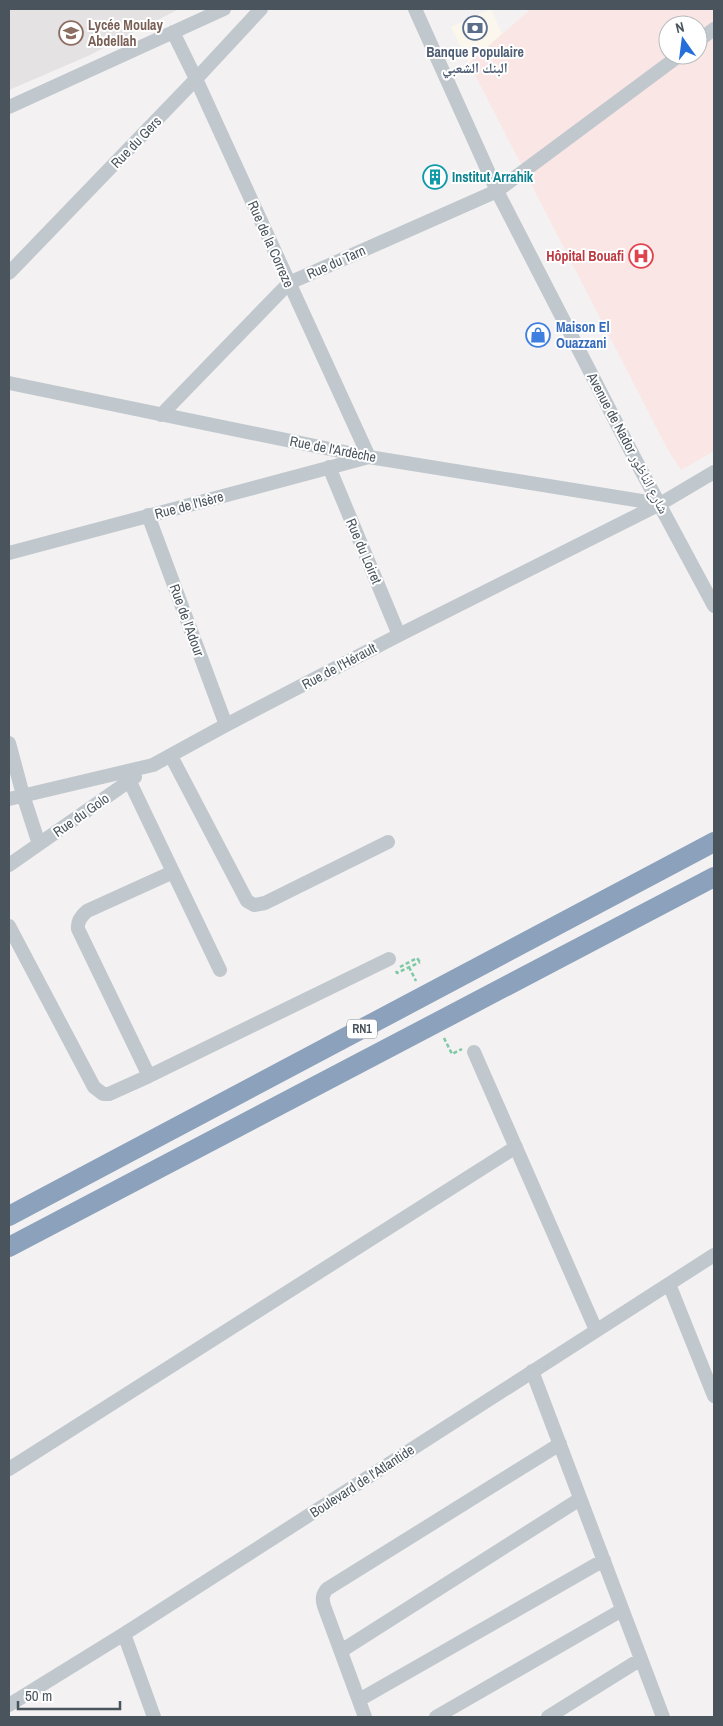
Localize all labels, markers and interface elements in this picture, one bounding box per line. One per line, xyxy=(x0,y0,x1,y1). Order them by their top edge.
bank icon: Banque Populaire البنك الشعبي xyxy=(462,15,488,41)
north arrow xyxy=(658,15,708,65)
place label: Lycée Moulay Abdellah xyxy=(88,16,163,50)
text: N xyxy=(674,18,686,37)
school or university icon: Lycée Moulay Abdellah xyxy=(58,20,84,46)
place label: Banque Populaire البنك الشعبي xyxy=(426,43,524,79)
street label: Rue du Gers xyxy=(107,112,165,172)
building icon: Institut Arrahik xyxy=(422,164,448,190)
place label: Institut Arrahik xyxy=(452,168,534,186)
street label: Rue de la Correze xyxy=(244,198,298,290)
street label: Rue du Tarn xyxy=(304,241,368,283)
hospital icon: Hôpital Bouafi xyxy=(628,243,654,269)
place label: Hôpital Bouafi xyxy=(546,247,624,265)
place label: Maison El Ouazzani xyxy=(556,318,610,352)
shop icon: Maison El Ouazzani xyxy=(525,322,551,348)
street label: Avenue de Nador شارع الناظور xyxy=(582,368,673,517)
street label: Rue de l'Ardèche xyxy=(288,432,378,466)
street label: Rue de l'Isère xyxy=(153,487,225,523)
street label: Rue du Loiret xyxy=(342,515,386,587)
street label: Rue de l'Adour xyxy=(166,581,208,659)
street label: Rue de l'Hérault xyxy=(299,639,379,693)
street label: Rue du Golo xyxy=(49,789,113,841)
road number: RN1 xyxy=(347,1020,377,1038)
street label: Boulevard de l'Atlantide xyxy=(306,1441,418,1521)
scale bar xyxy=(18,1678,120,1710)
text: 50 m xyxy=(25,1685,52,1706)

